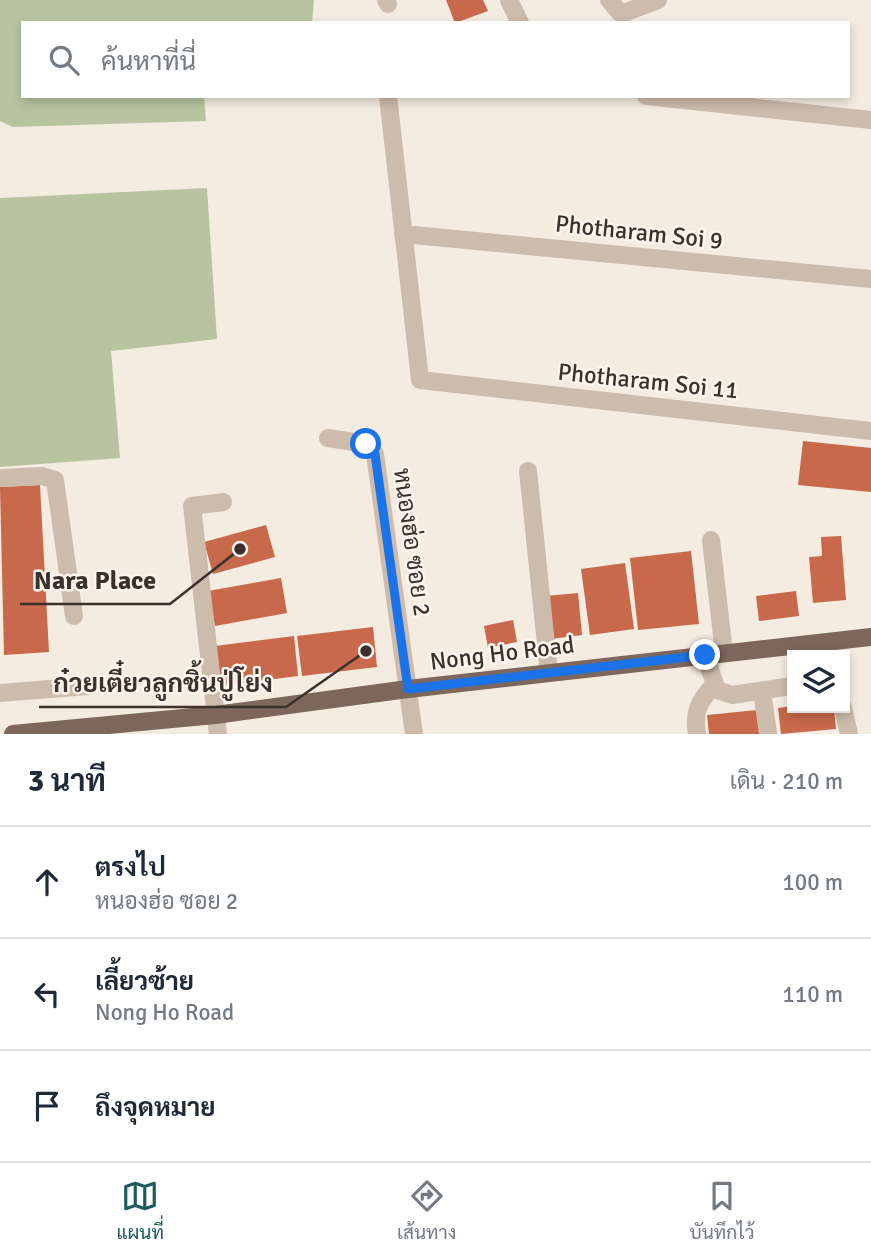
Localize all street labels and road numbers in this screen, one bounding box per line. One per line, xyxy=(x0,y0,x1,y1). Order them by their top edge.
street label: Photharam Soi 9 xyxy=(554,208,724,256)
street label: Photharam Soi 11 xyxy=(556,357,740,405)
street label: หนองฮ่อ ซอย 2 xyxy=(387,466,437,618)
street label: Nong Ho Road xyxy=(428,629,576,677)

